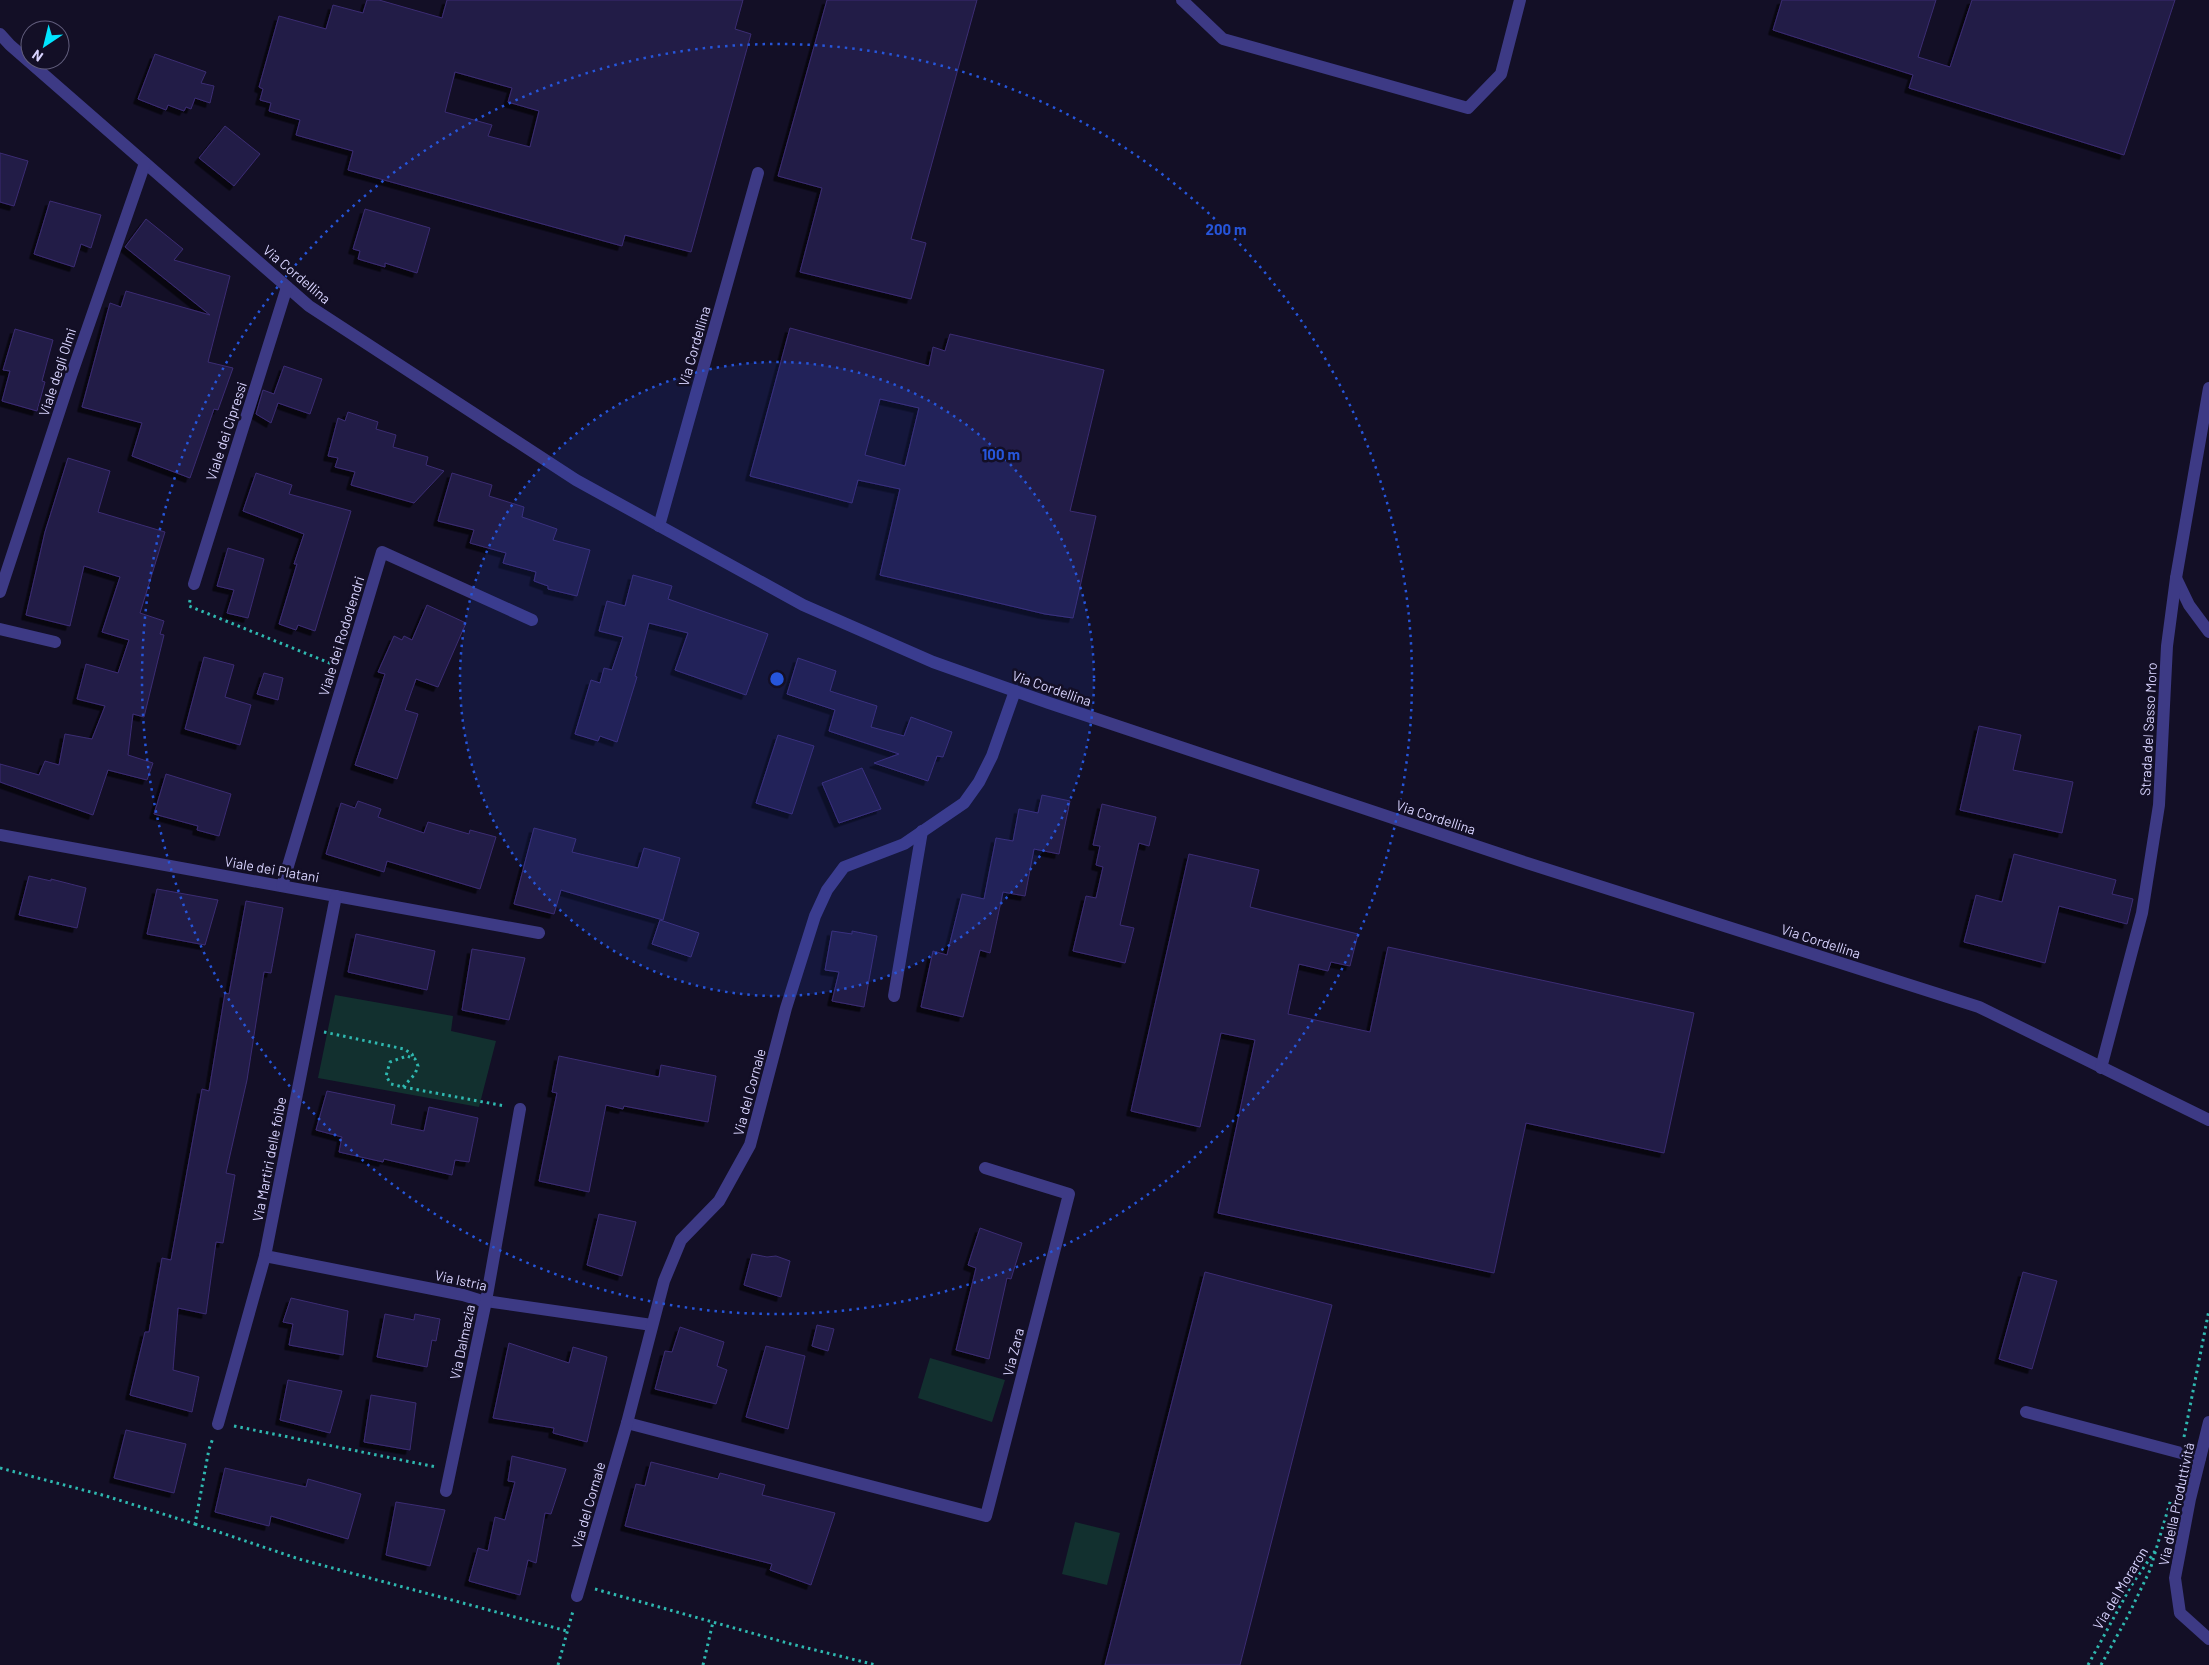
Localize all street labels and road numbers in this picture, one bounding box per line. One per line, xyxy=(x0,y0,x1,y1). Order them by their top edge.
street label: Via Cordellina xyxy=(260,241,334,307)
street label: Via Cordellina xyxy=(674,304,714,388)
street label: Viale degli Olmi xyxy=(35,326,79,418)
street label: Viale dei Cipressi xyxy=(202,379,250,483)
street label: Viale dei Rododendri xyxy=(315,574,367,698)
street label: Strada del Sasso Moro xyxy=(2136,662,2160,796)
street label: Via Cordellina xyxy=(1010,666,1094,710)
street label: Via Cordellina xyxy=(1394,796,1478,838)
street label: Viale dei Platani xyxy=(223,852,321,886)
street label: Via Cordellina xyxy=(1779,920,1863,962)
street label: Via del Cornale xyxy=(729,1047,769,1137)
street label: Via Martiri delle foibe xyxy=(249,1095,289,1223)
street label: Via Istria xyxy=(433,1266,489,1294)
street label: Via Dalmazia xyxy=(446,1303,478,1381)
street label: Via Zara xyxy=(999,1326,1027,1378)
street label: Via della Produttività xyxy=(2155,1441,2197,1567)
street label: Via del Cornale xyxy=(567,1460,609,1550)
street label: Via del Moraron xyxy=(2089,1544,2151,1632)

